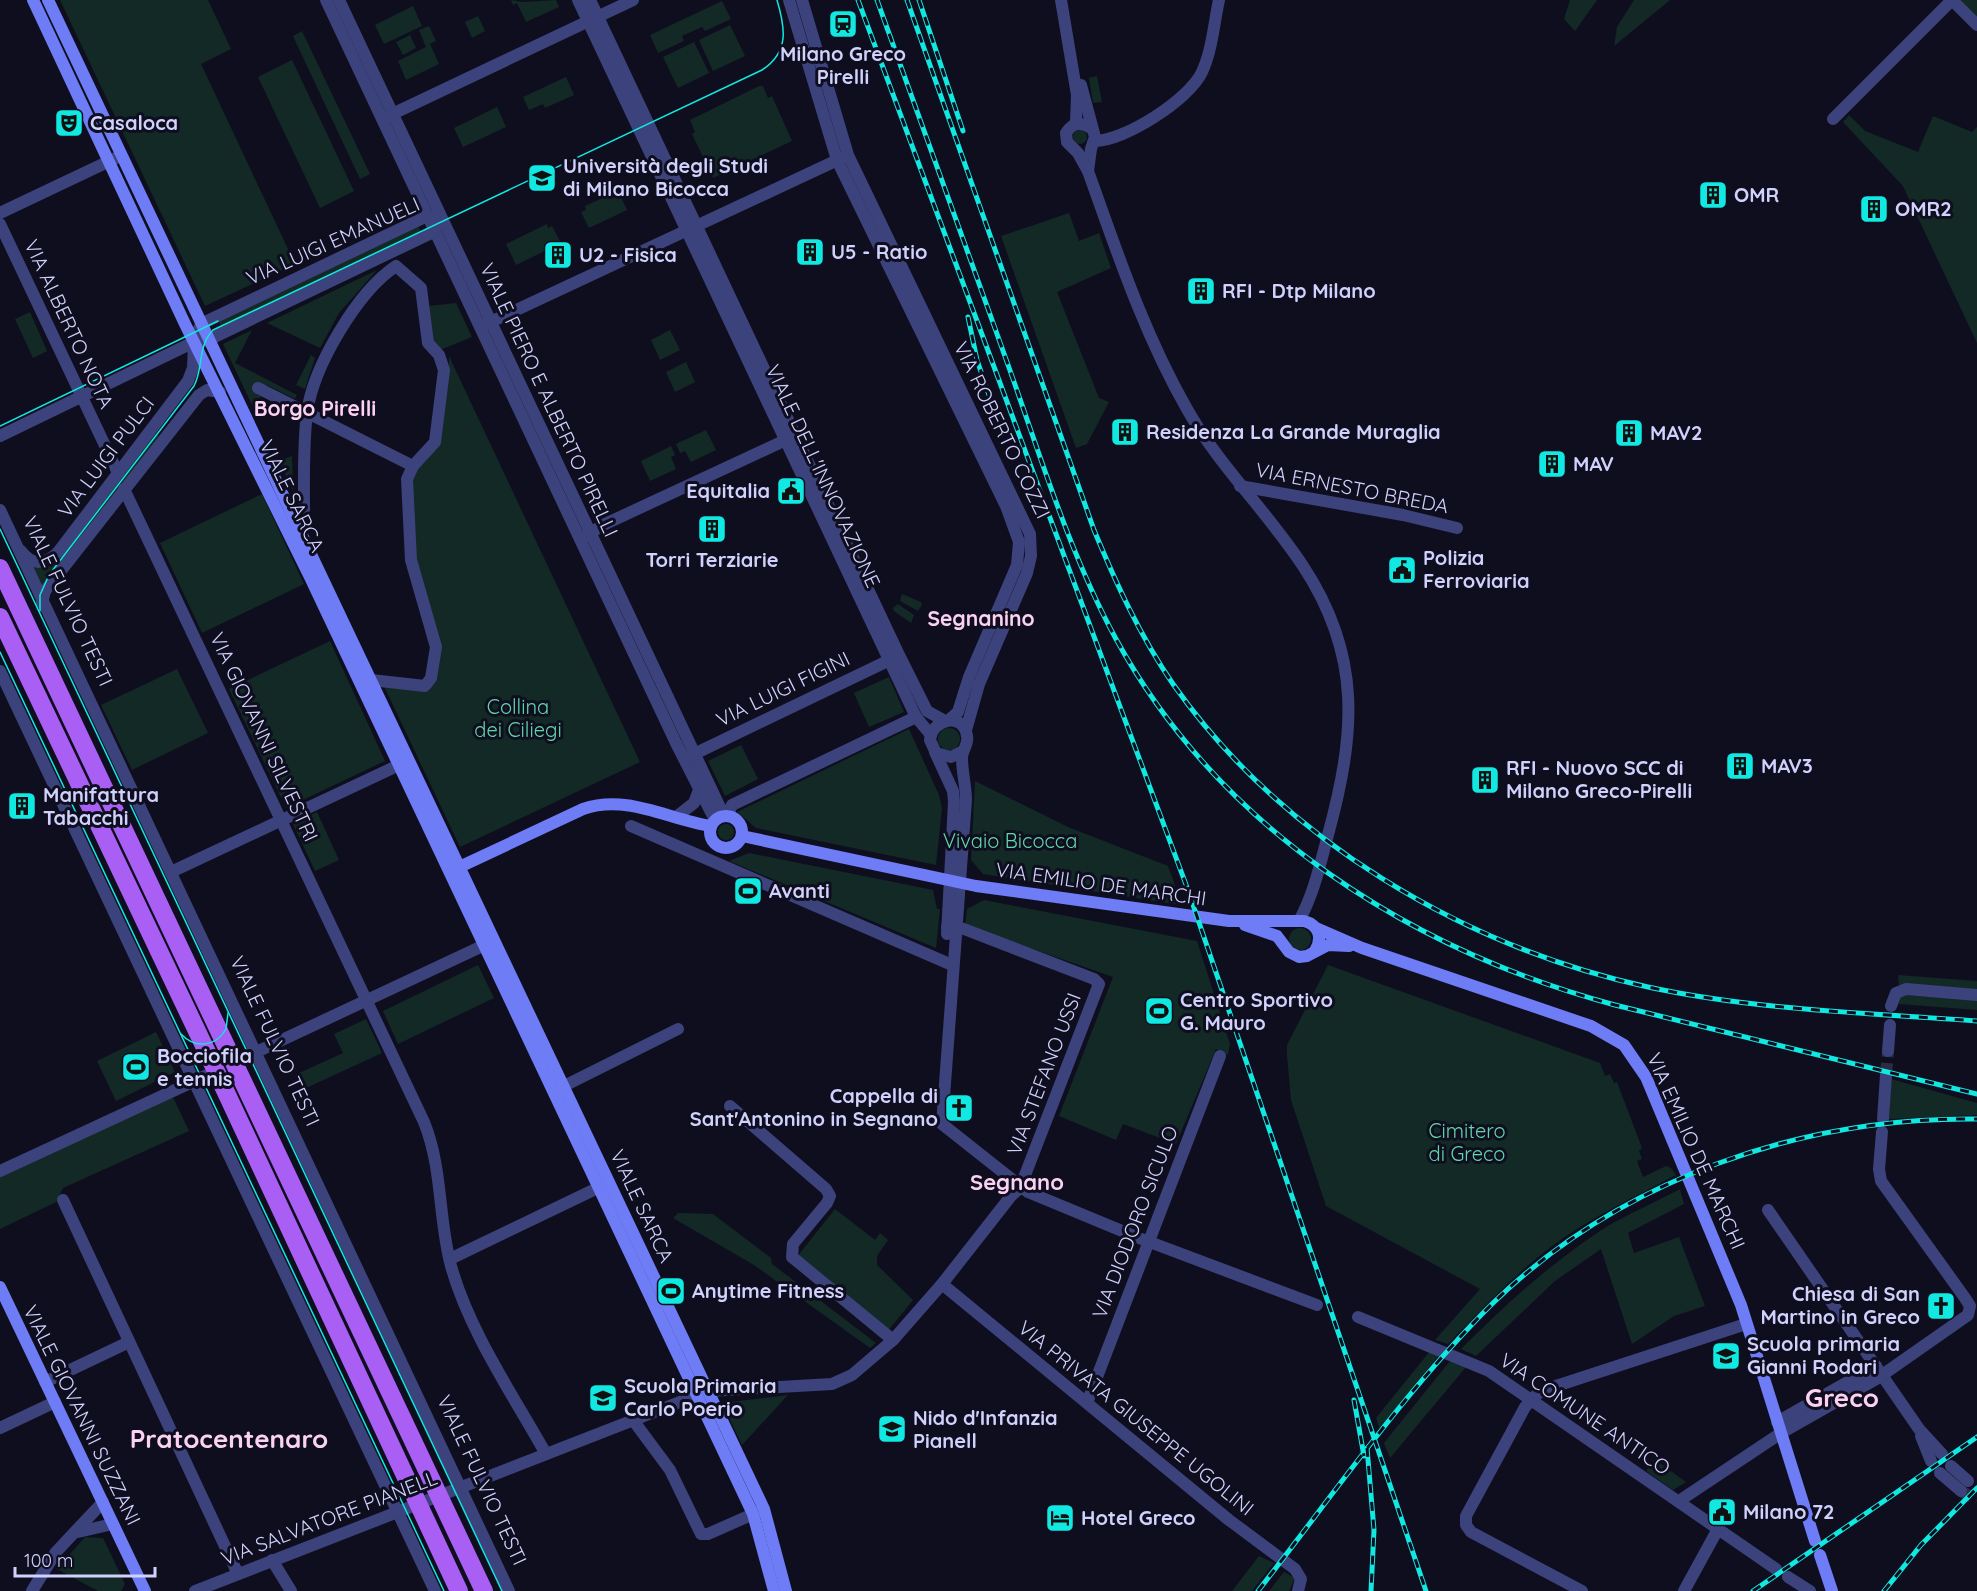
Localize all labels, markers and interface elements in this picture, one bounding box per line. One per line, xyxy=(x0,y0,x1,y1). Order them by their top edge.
station icon: Milano Greco Pirelli xyxy=(827,8,859,40)
place label: Milano Greco Pirelli xyxy=(780,41,906,89)
theatre icon: Casaloca xyxy=(53,107,85,139)
place label: Casaloca xyxy=(90,110,178,135)
place label: Università degli Studi di Milano Bicocca xyxy=(563,153,768,201)
school or university icon: Università degli Studi di Milano Bicocca xyxy=(526,162,558,194)
building icon: OMR xyxy=(1697,179,1729,211)
place label: OMR xyxy=(1734,182,1780,207)
street label: VIA LUIGI EMANUELI xyxy=(242,191,423,290)
building icon: OMR2 xyxy=(1858,193,1890,225)
place label: OMR2 xyxy=(1895,196,1952,221)
street label: VIA ALBERTO NOTA xyxy=(19,235,120,412)
building icon: U5 - Ratio xyxy=(794,236,826,268)
building icon: U2 - Fisica xyxy=(542,239,574,271)
place label: U5 - Ratio xyxy=(831,239,928,264)
place label: U2 - Fisica xyxy=(579,242,677,267)
street label: VIALE PIERO E ALBERTO PIRELLI xyxy=(475,259,624,541)
building icon: RFI - Dtp Milano xyxy=(1185,275,1217,307)
place label: RFI - Dtp Milano xyxy=(1222,278,1376,303)
street label: VIA ROBERTO COZZI xyxy=(949,337,1056,522)
street label: VIALE DELL'INNOVAZIONE xyxy=(761,360,886,591)
street label: VIA LUIGI PULCI xyxy=(52,391,159,522)
district label: Borgo Pirelli xyxy=(254,395,376,421)
building icon: Residenza La Grande Muraglia xyxy=(1109,416,1141,448)
building icon: MAV2 xyxy=(1613,417,1645,449)
place label: Residenza La Grande Muraglia xyxy=(1146,419,1441,444)
place label: MAV2 xyxy=(1650,420,1702,445)
street label: VIALE SARCA xyxy=(254,435,330,556)
building icon: MAV xyxy=(1536,448,1568,480)
place label: MAV xyxy=(1573,451,1614,476)
street label: VIA ERNESTO BREDA xyxy=(1253,457,1451,518)
public building icon: Equitalia xyxy=(775,475,807,507)
place label: Equitalia xyxy=(686,478,770,503)
street label: VIALE FULVIO TESTI xyxy=(18,512,119,690)
building icon: Torri Terziarie xyxy=(696,513,728,545)
place label: Polizia Ferroviaria xyxy=(1423,545,1530,593)
place label: Torri Terziarie xyxy=(645,547,779,572)
public building icon: Polizia Ferroviaria xyxy=(1386,554,1418,586)
district label: Segnanino xyxy=(927,605,1035,631)
street label: VIA GIOVANNI SILVESTRI xyxy=(205,628,324,845)
street label: VIA LUIGI FIGINI xyxy=(712,645,854,732)
park label: Collina dei Ciliegi xyxy=(474,694,562,742)
building icon: MAV3 xyxy=(1724,750,1756,782)
place label: MAV3 xyxy=(1761,753,1813,778)
place label: RFI - Nuovo SCC di Milano Greco-Pirelli xyxy=(1506,755,1692,803)
building icon: RFI - Nuovo SCC di Milano Greco-Pirelli xyxy=(1469,764,1501,796)
place label: Manifattura Tabacchi xyxy=(43,782,159,830)
building icon: Manifattura Tabacchi xyxy=(6,790,38,822)
park label: Vivaio Bicocca xyxy=(943,828,1077,853)
street label: VIA EMILIO DE MARCHI xyxy=(994,856,1208,911)
sports icon: Avanti xyxy=(732,875,764,907)
place label: Avanti xyxy=(769,878,830,903)
street label: VIALE FULVIO TESTI xyxy=(225,952,326,1130)
place label: Centro Sportivo G. Mauro xyxy=(1180,987,1333,1035)
street label: VIA STEFANO USSI xyxy=(1001,989,1086,1159)
sports icon: Centro Sportivo G. Mauro xyxy=(1143,995,1175,1027)
place label: Bocciofila e tennis xyxy=(157,1043,252,1091)
street label: VIA EMILIO DE MARCHI xyxy=(1642,1049,1751,1253)
sports icon: Bocciofila e tennis xyxy=(120,1051,152,1083)
place label: Cappella di Sant'Antonino in Segnano xyxy=(690,1083,938,1131)
church icon: Cappella di Sant'Antonino in Segnano xyxy=(943,1092,975,1124)
park label: Cimitero di Greco xyxy=(1428,1118,1506,1166)
street label: VIA DIODORO SICULO xyxy=(1086,1122,1183,1322)
street label: VIALE SARCA xyxy=(605,1145,680,1266)
district label: Segnano xyxy=(970,1168,1064,1196)
sports icon: Anytime Fitness xyxy=(655,1275,687,1307)
place label: Anytime Fitness xyxy=(692,1278,844,1303)
place label: Chiesa di San Martino in Greco xyxy=(1760,1281,1920,1329)
church icon: Chiesa di San Martino in Greco xyxy=(1925,1290,1957,1322)
street label: VIALE GIOVANNI SUZZANI xyxy=(18,1301,147,1529)
street label: VIA PRIVATA GIUSEPPE UGOLINI xyxy=(1013,1315,1259,1520)
place label: Scuola primaria Gianni Rodari xyxy=(1747,1331,1900,1379)
school or university icon: Scuola primaria Gianni Rodari xyxy=(1710,1340,1742,1372)
street label: VIA COMUNE ANTICO xyxy=(1495,1347,1675,1480)
place label: Scuola Primaria Carlo Poerio xyxy=(624,1373,777,1421)
district label: Greco xyxy=(1805,1381,1879,1414)
school or university icon: Scuola Primaria Carlo Poerio xyxy=(587,1382,619,1414)
street label: VIALE FULVIO TESTI xyxy=(432,1391,533,1569)
place label: Nido d'Infanzia Pianell xyxy=(913,1405,1057,1453)
school or university icon: Nido d'Infanzia Pianell xyxy=(876,1413,908,1445)
district label: Pratocentenaro xyxy=(130,1422,328,1455)
street label: VIA SALVATORE PIANELL xyxy=(217,1465,441,1570)
public building icon: Milano 72 xyxy=(1706,1496,1738,1528)
place label: Milano 72 xyxy=(1743,1499,1834,1524)
hotel icon: Hotel Greco xyxy=(1044,1502,1076,1534)
place label: Hotel Greco xyxy=(1081,1505,1196,1530)
scale bar xyxy=(15,1540,154,1578)
text: 100 m xyxy=(24,1549,73,1572)

